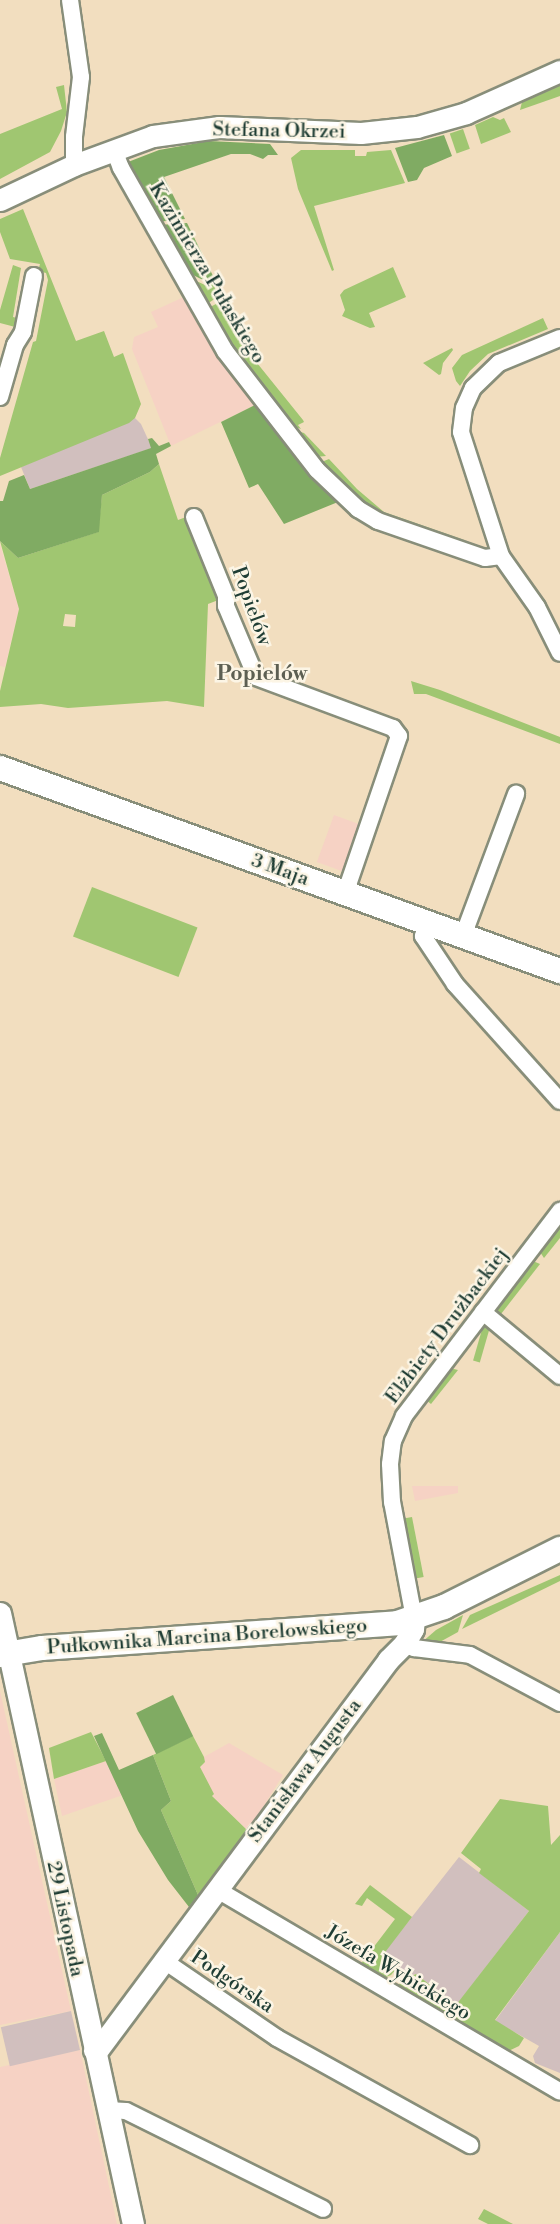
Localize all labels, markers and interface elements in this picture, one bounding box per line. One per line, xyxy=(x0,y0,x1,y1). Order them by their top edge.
street label: Stefana Okrzei xyxy=(212,118,346,144)
street label: Kazimierza Pułaskiego xyxy=(143,178,271,368)
street label: Popielów xyxy=(226,563,276,649)
district label: Popielów xyxy=(217,661,307,687)
street label: 3 Maja xyxy=(248,849,312,891)
street label: Elżbiety Drużbackiej xyxy=(380,1243,514,1409)
street label: Pułkownika Marcina Borelowskiego xyxy=(46,1614,368,1660)
street label: Stanisława Augusta xyxy=(243,1694,367,1848)
street label: 29 Listopada xyxy=(41,1859,89,1979)
street label: Józefa Wybickiego xyxy=(321,1920,475,2026)
street label: Podgórska xyxy=(186,1945,278,2019)

